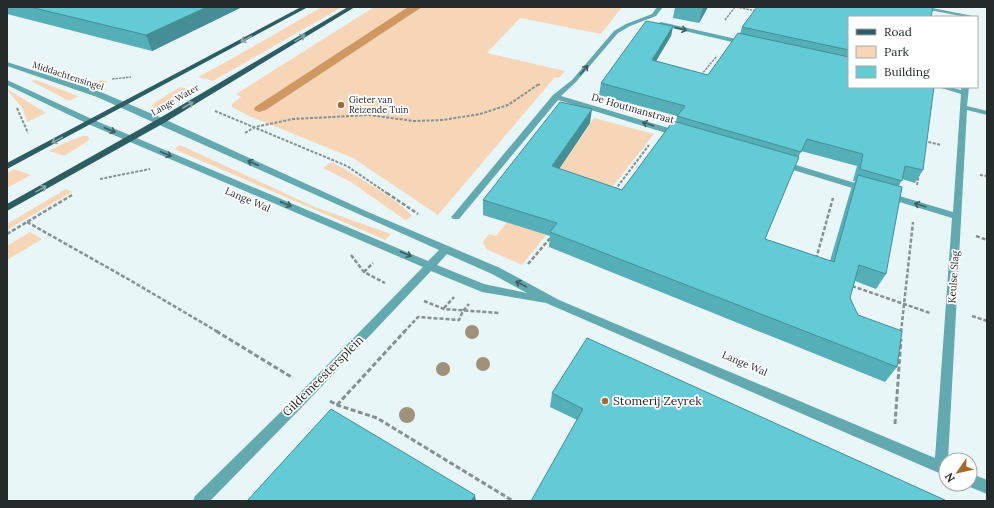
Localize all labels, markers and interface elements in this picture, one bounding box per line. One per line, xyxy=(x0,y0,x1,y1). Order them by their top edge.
legend xyxy=(848,16,978,88)
text: Road xyxy=(884,24,912,39)
one-way arrow xyxy=(675,25,688,33)
one-way arrow xyxy=(294,34,306,42)
one-way arrow xyxy=(240,36,252,43)
text: Park xyxy=(884,44,910,59)
street label: Middachtensingel xyxy=(31,59,106,92)
text: Building xyxy=(884,64,930,79)
one-way arrow xyxy=(579,65,588,75)
street label: Lange Water xyxy=(149,81,201,118)
street label: De Houtmanstraat xyxy=(590,90,676,127)
place label: Gieter van Reizende Tuin xyxy=(349,94,409,115)
one-way arrow xyxy=(182,100,194,108)
marker: Gieter van Reizende Tuin xyxy=(336,100,346,110)
one-way arrow xyxy=(641,120,654,127)
one-way arrow xyxy=(104,127,116,134)
one-way arrow xyxy=(51,137,63,144)
one-way arrow xyxy=(159,150,171,158)
one-way arrow xyxy=(247,159,259,166)
one-way arrow xyxy=(35,184,47,192)
street label: Lange Wal xyxy=(223,184,273,215)
one-way arrow xyxy=(279,201,291,208)
one-way arrow xyxy=(914,201,927,208)
street label: Keulse Slag xyxy=(945,250,962,304)
one-way arrow xyxy=(399,251,411,259)
one-way arrow xyxy=(515,280,527,288)
street label: Gildemeestersplein xyxy=(279,332,366,419)
street label: Lange Wal xyxy=(720,348,770,379)
place label: Stomerij Zeyrek xyxy=(613,393,702,408)
marker: Stomerij Zeyrek xyxy=(600,396,610,406)
north arrow xyxy=(938,452,978,492)
text: N xyxy=(941,470,958,485)

